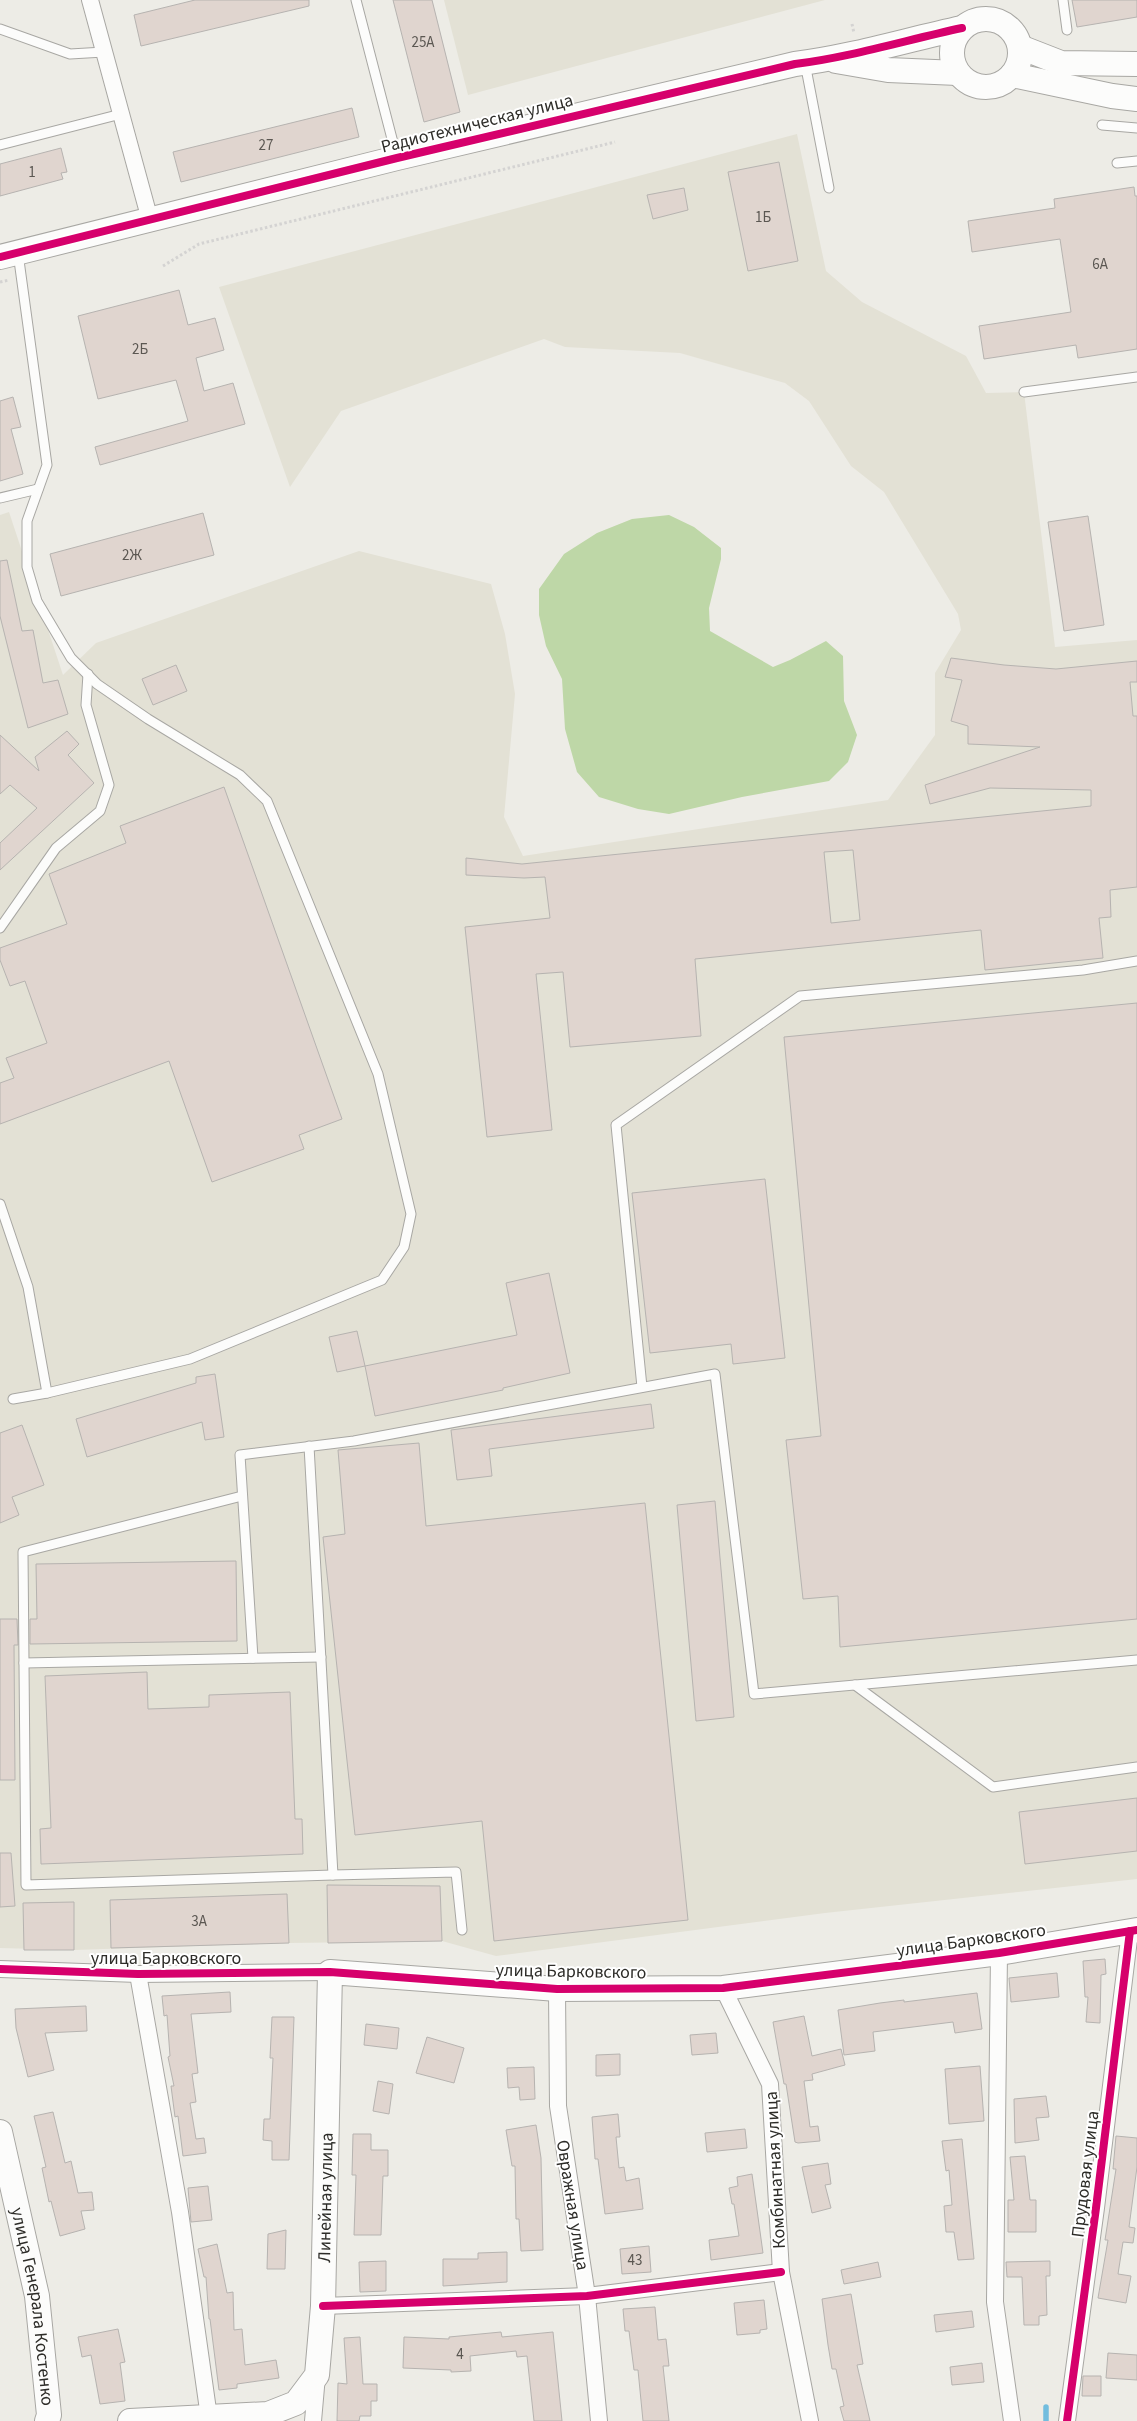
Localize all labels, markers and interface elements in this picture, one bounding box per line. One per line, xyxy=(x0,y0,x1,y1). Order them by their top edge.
house number: 25А xyxy=(411,32,435,53)
street label: Радиотехническая улица xyxy=(378,88,576,159)
house number: 27 xyxy=(259,135,273,156)
house number: 1 xyxy=(28,162,36,183)
house number: 1Б xyxy=(755,207,771,228)
house number: 6А xyxy=(1092,254,1109,275)
house number: 2Б xyxy=(132,339,148,360)
house number: 2Ж xyxy=(122,545,143,566)
house number: 3А xyxy=(191,1911,208,1932)
street label: улица Барковского xyxy=(895,1918,1047,1963)
street label: улица Барковского xyxy=(91,1946,241,1971)
street label: улица Барковского xyxy=(495,1958,647,1985)
street label: Комбинатная улица xyxy=(759,2090,792,2249)
street label: Прудовая улица xyxy=(1065,2109,1106,2239)
street label: Линейная улица xyxy=(312,2132,340,2263)
street label: Овражная улица xyxy=(550,2138,595,2272)
street label: улица Генерала Костенко xyxy=(4,2205,60,2407)
house number: 43 xyxy=(628,2250,642,2271)
house number: 4 xyxy=(456,2344,464,2365)

